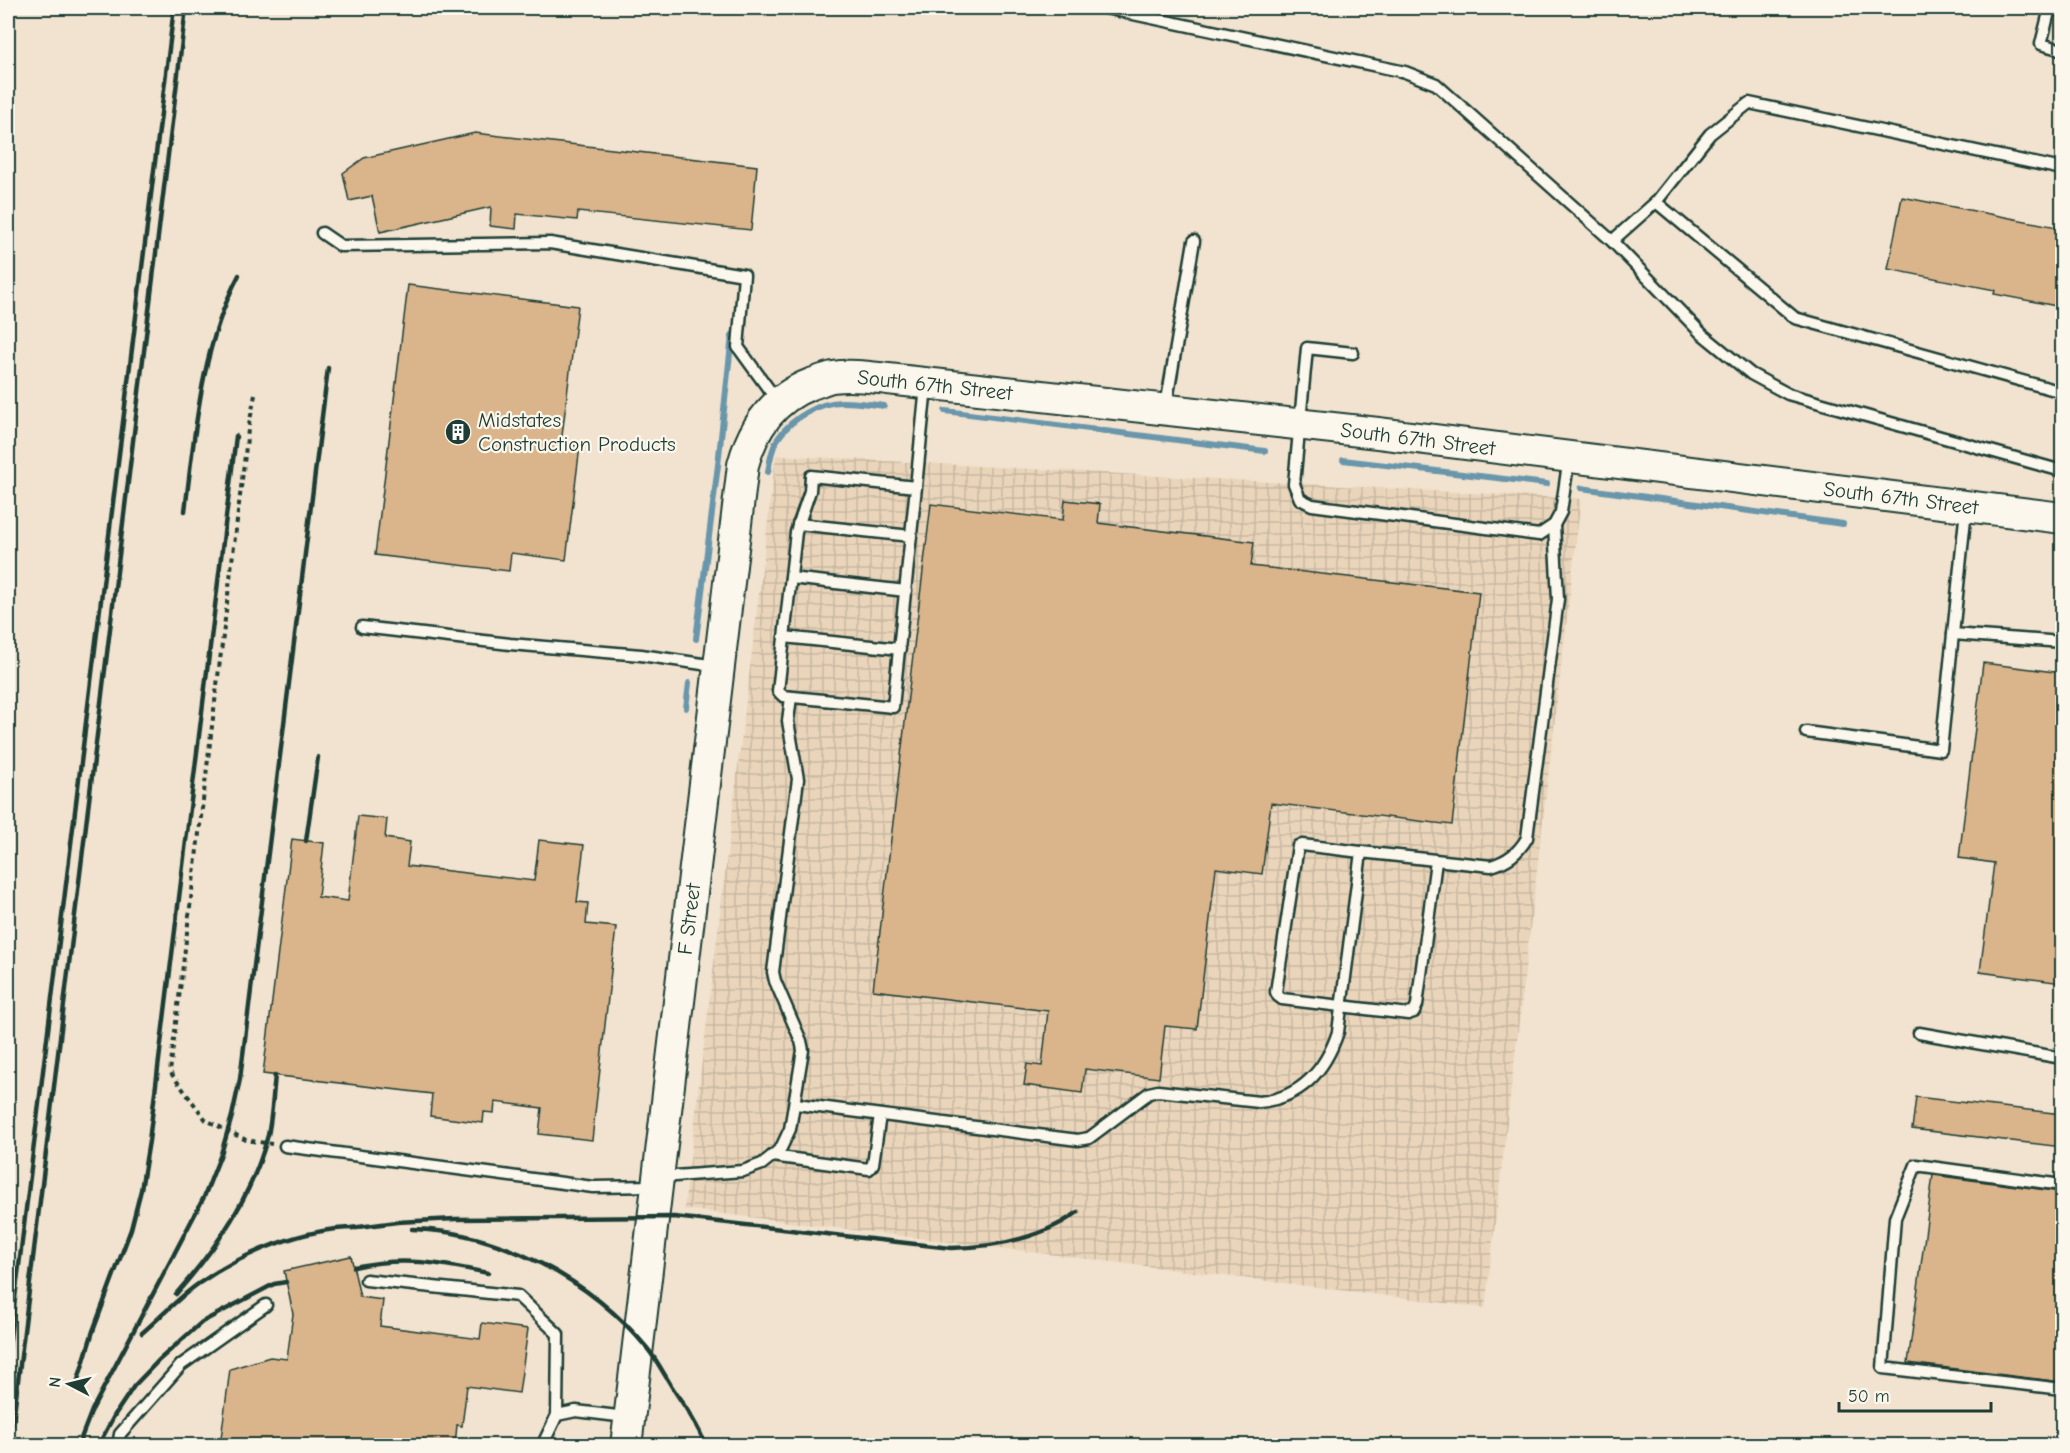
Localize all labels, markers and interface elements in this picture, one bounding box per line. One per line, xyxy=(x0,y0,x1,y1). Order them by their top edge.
street label: South 67th Street xyxy=(856,365,1015,405)
place label: Midstates Construction Products xyxy=(478,408,676,456)
building icon: Midstates Construction Products xyxy=(443,417,473,447)
street label: South 67th Street xyxy=(1339,418,1498,461)
street label: South 67th Street xyxy=(1822,477,1981,520)
street label: F Street xyxy=(673,881,705,956)
north arrow xyxy=(39,1354,99,1414)
scale bar xyxy=(1839,1375,1990,1413)
text: N xyxy=(46,1376,65,1389)
text: 50 m xyxy=(1848,1386,1890,1407)

